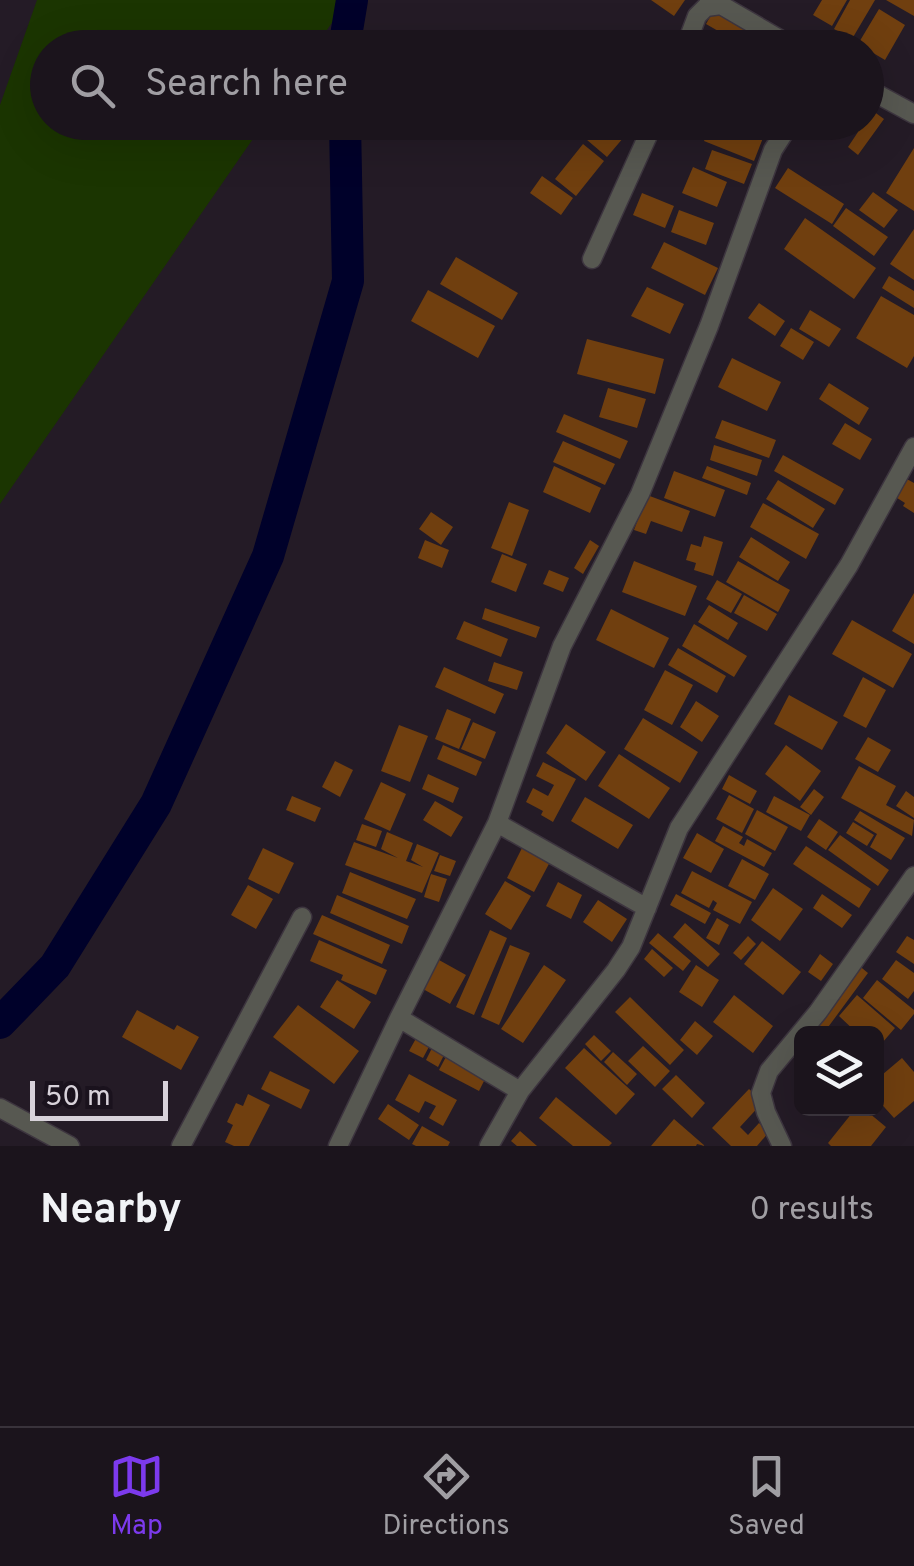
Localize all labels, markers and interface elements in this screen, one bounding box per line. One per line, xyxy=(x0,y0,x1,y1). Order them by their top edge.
search box xyxy=(30,30,884,140)
icon: search xyxy=(65,58,120,113)
text: Search here xyxy=(145,61,348,110)
map controls xyxy=(794,1026,884,1116)
button: layers xyxy=(794,1026,884,1116)
scale bar xyxy=(30,1076,168,1120)
text: 50 m xyxy=(45,1080,111,1116)
text: Nearby xyxy=(40,1185,182,1238)
text: 0 results xyxy=(749,1191,874,1231)
tab: Map xyxy=(109,1449,164,1545)
tab: Directions xyxy=(382,1449,510,1545)
tab: Saved xyxy=(728,1449,805,1545)

